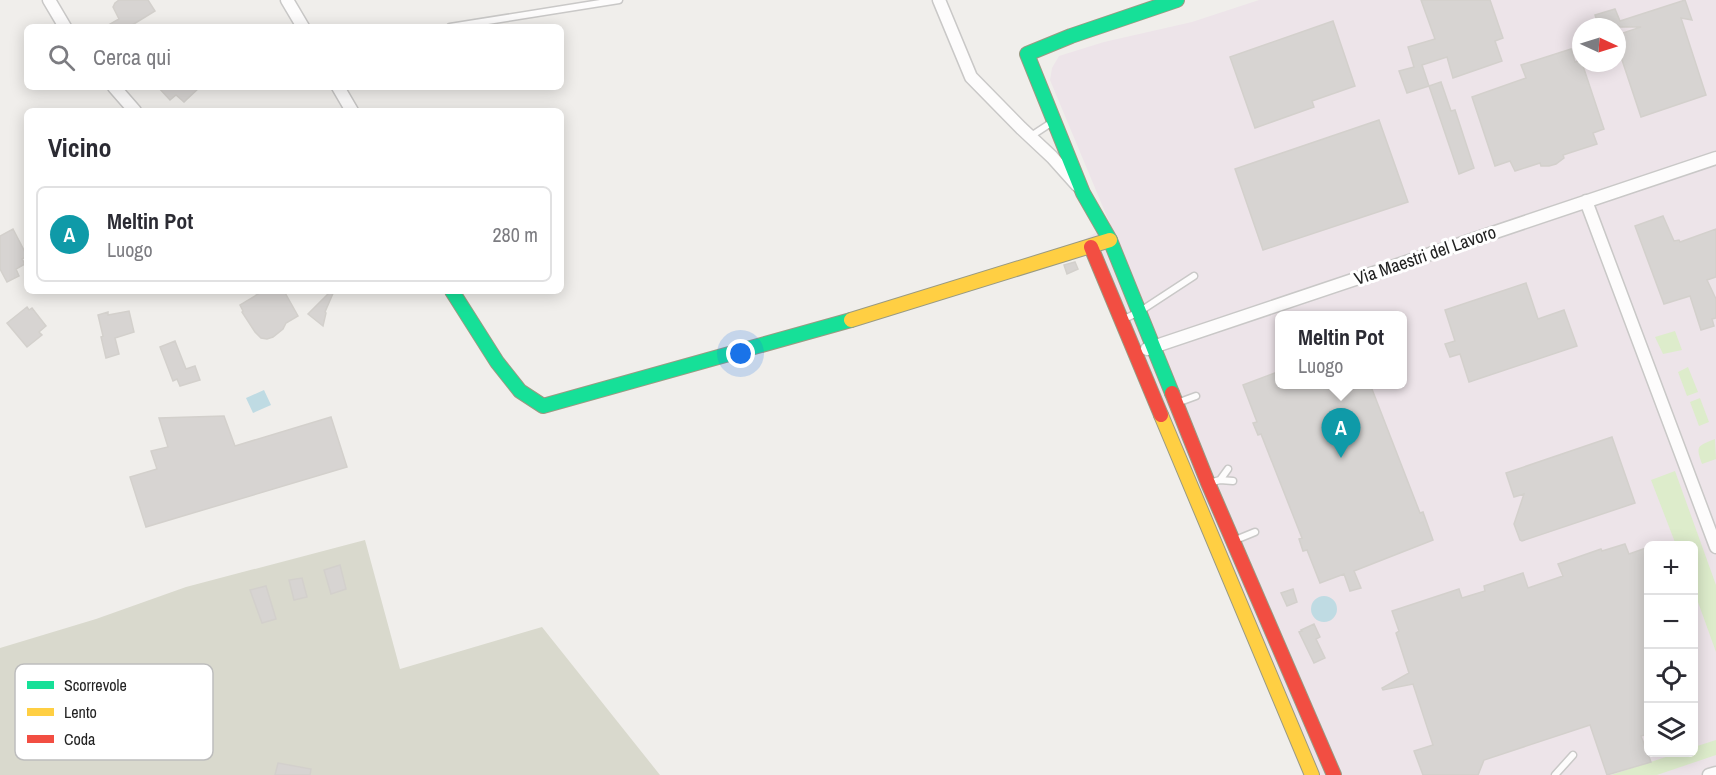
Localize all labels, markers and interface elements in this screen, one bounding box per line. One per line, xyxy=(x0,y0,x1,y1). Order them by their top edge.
north arrow xyxy=(1572,18,1626,72)
search box xyxy=(24,24,564,90)
icon: search xyxy=(45,41,78,74)
text: Cerca qui xyxy=(93,42,171,72)
text: Vicino xyxy=(48,130,112,165)
text: Meltin Pot xyxy=(107,206,193,236)
street label: Via Maestri del Lavoro xyxy=(1351,219,1499,291)
text: A xyxy=(64,221,75,248)
text: 280 m xyxy=(492,221,538,248)
text: Luogo xyxy=(107,236,153,263)
popup xyxy=(1275,311,1407,389)
text: Meltin Pot xyxy=(1298,322,1384,352)
your location xyxy=(726,339,755,368)
text: Luogo xyxy=(1298,352,1344,379)
pin: A xyxy=(1322,408,1360,458)
map controls xyxy=(1644,541,1698,757)
button: + xyxy=(1644,541,1698,595)
button: − xyxy=(1644,595,1698,649)
button: locate xyxy=(1644,649,1698,703)
legend xyxy=(15,664,213,760)
text: Scorrevole xyxy=(64,674,127,696)
text: Lento xyxy=(64,701,97,723)
button: layers xyxy=(1644,703,1698,757)
text: Coda xyxy=(64,728,96,750)

